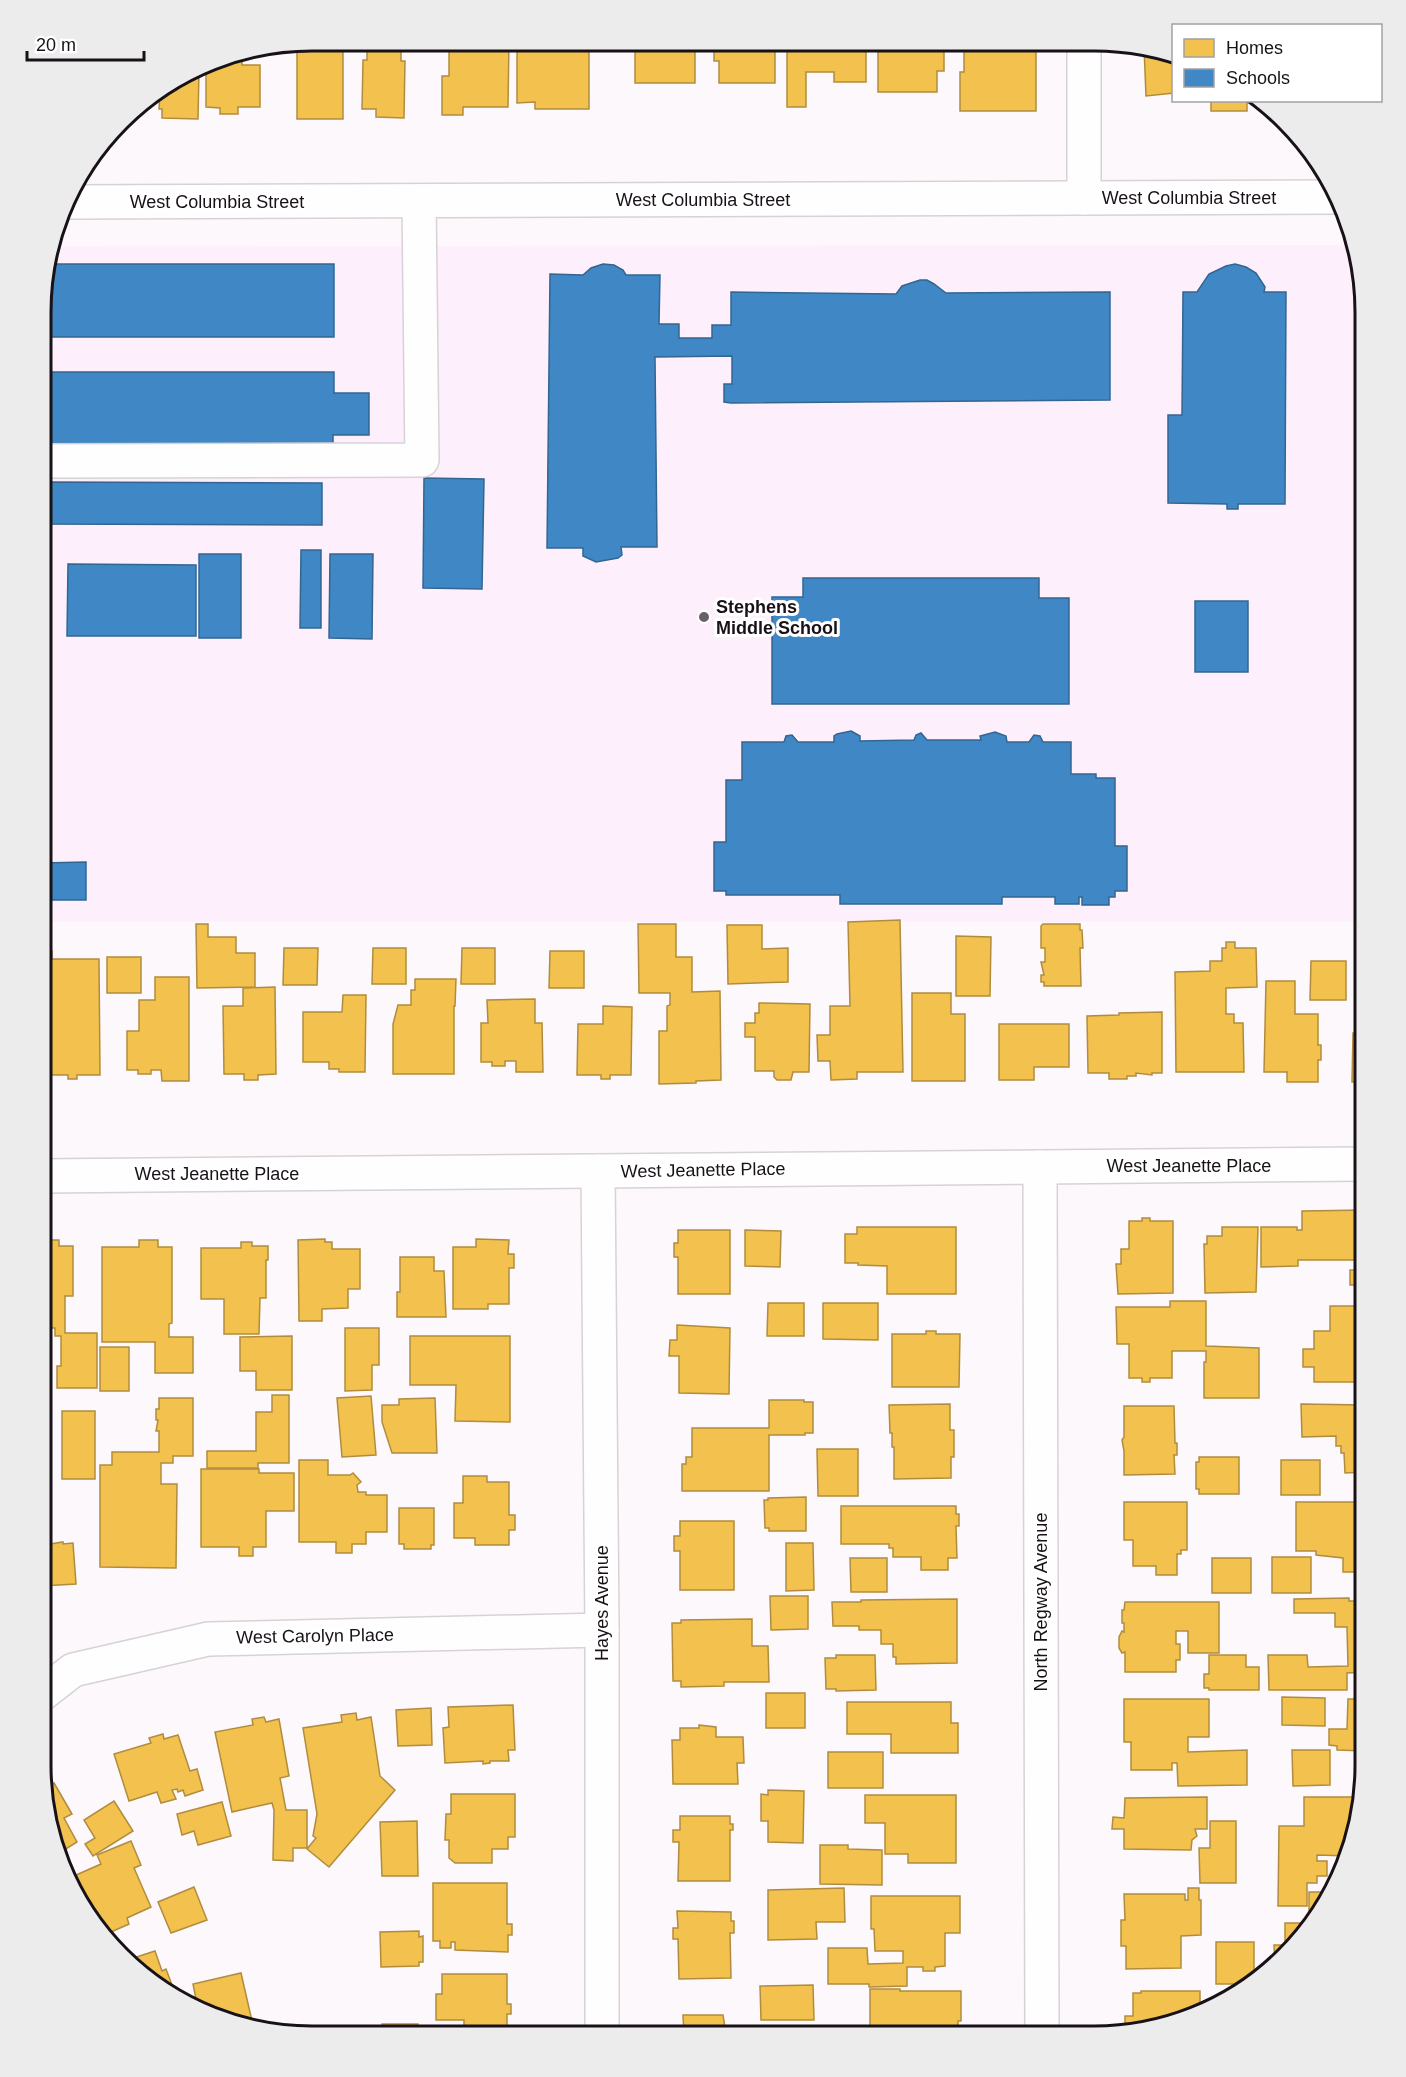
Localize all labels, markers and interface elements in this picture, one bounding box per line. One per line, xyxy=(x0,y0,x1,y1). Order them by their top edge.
scale bar xyxy=(27,24,144,62)
legend xyxy=(1172,24,1382,102)
text: 20 m xyxy=(36,35,76,55)
text: Homes xyxy=(1226,38,1283,58)
text: Schools xyxy=(1226,68,1290,88)
street label: West Columbia Street xyxy=(1102,188,1276,208)
street label: West Columbia Street xyxy=(616,190,790,210)
street label: West Columbia Street xyxy=(130,192,304,212)
place label: Stephens Middle School xyxy=(716,597,838,638)
marker: Stephens Middle School xyxy=(697,610,711,624)
street label: West Jeanette Place xyxy=(1107,1156,1271,1176)
street label: West Jeanette Place xyxy=(620,1159,786,1181)
street label: West Jeanette Place xyxy=(135,1164,299,1184)
street label: North Regway Avenue xyxy=(1031,1513,1051,1691)
street label: Hayes Avenue xyxy=(592,1545,612,1661)
street label: West Carolyn Place xyxy=(236,1625,394,1647)

